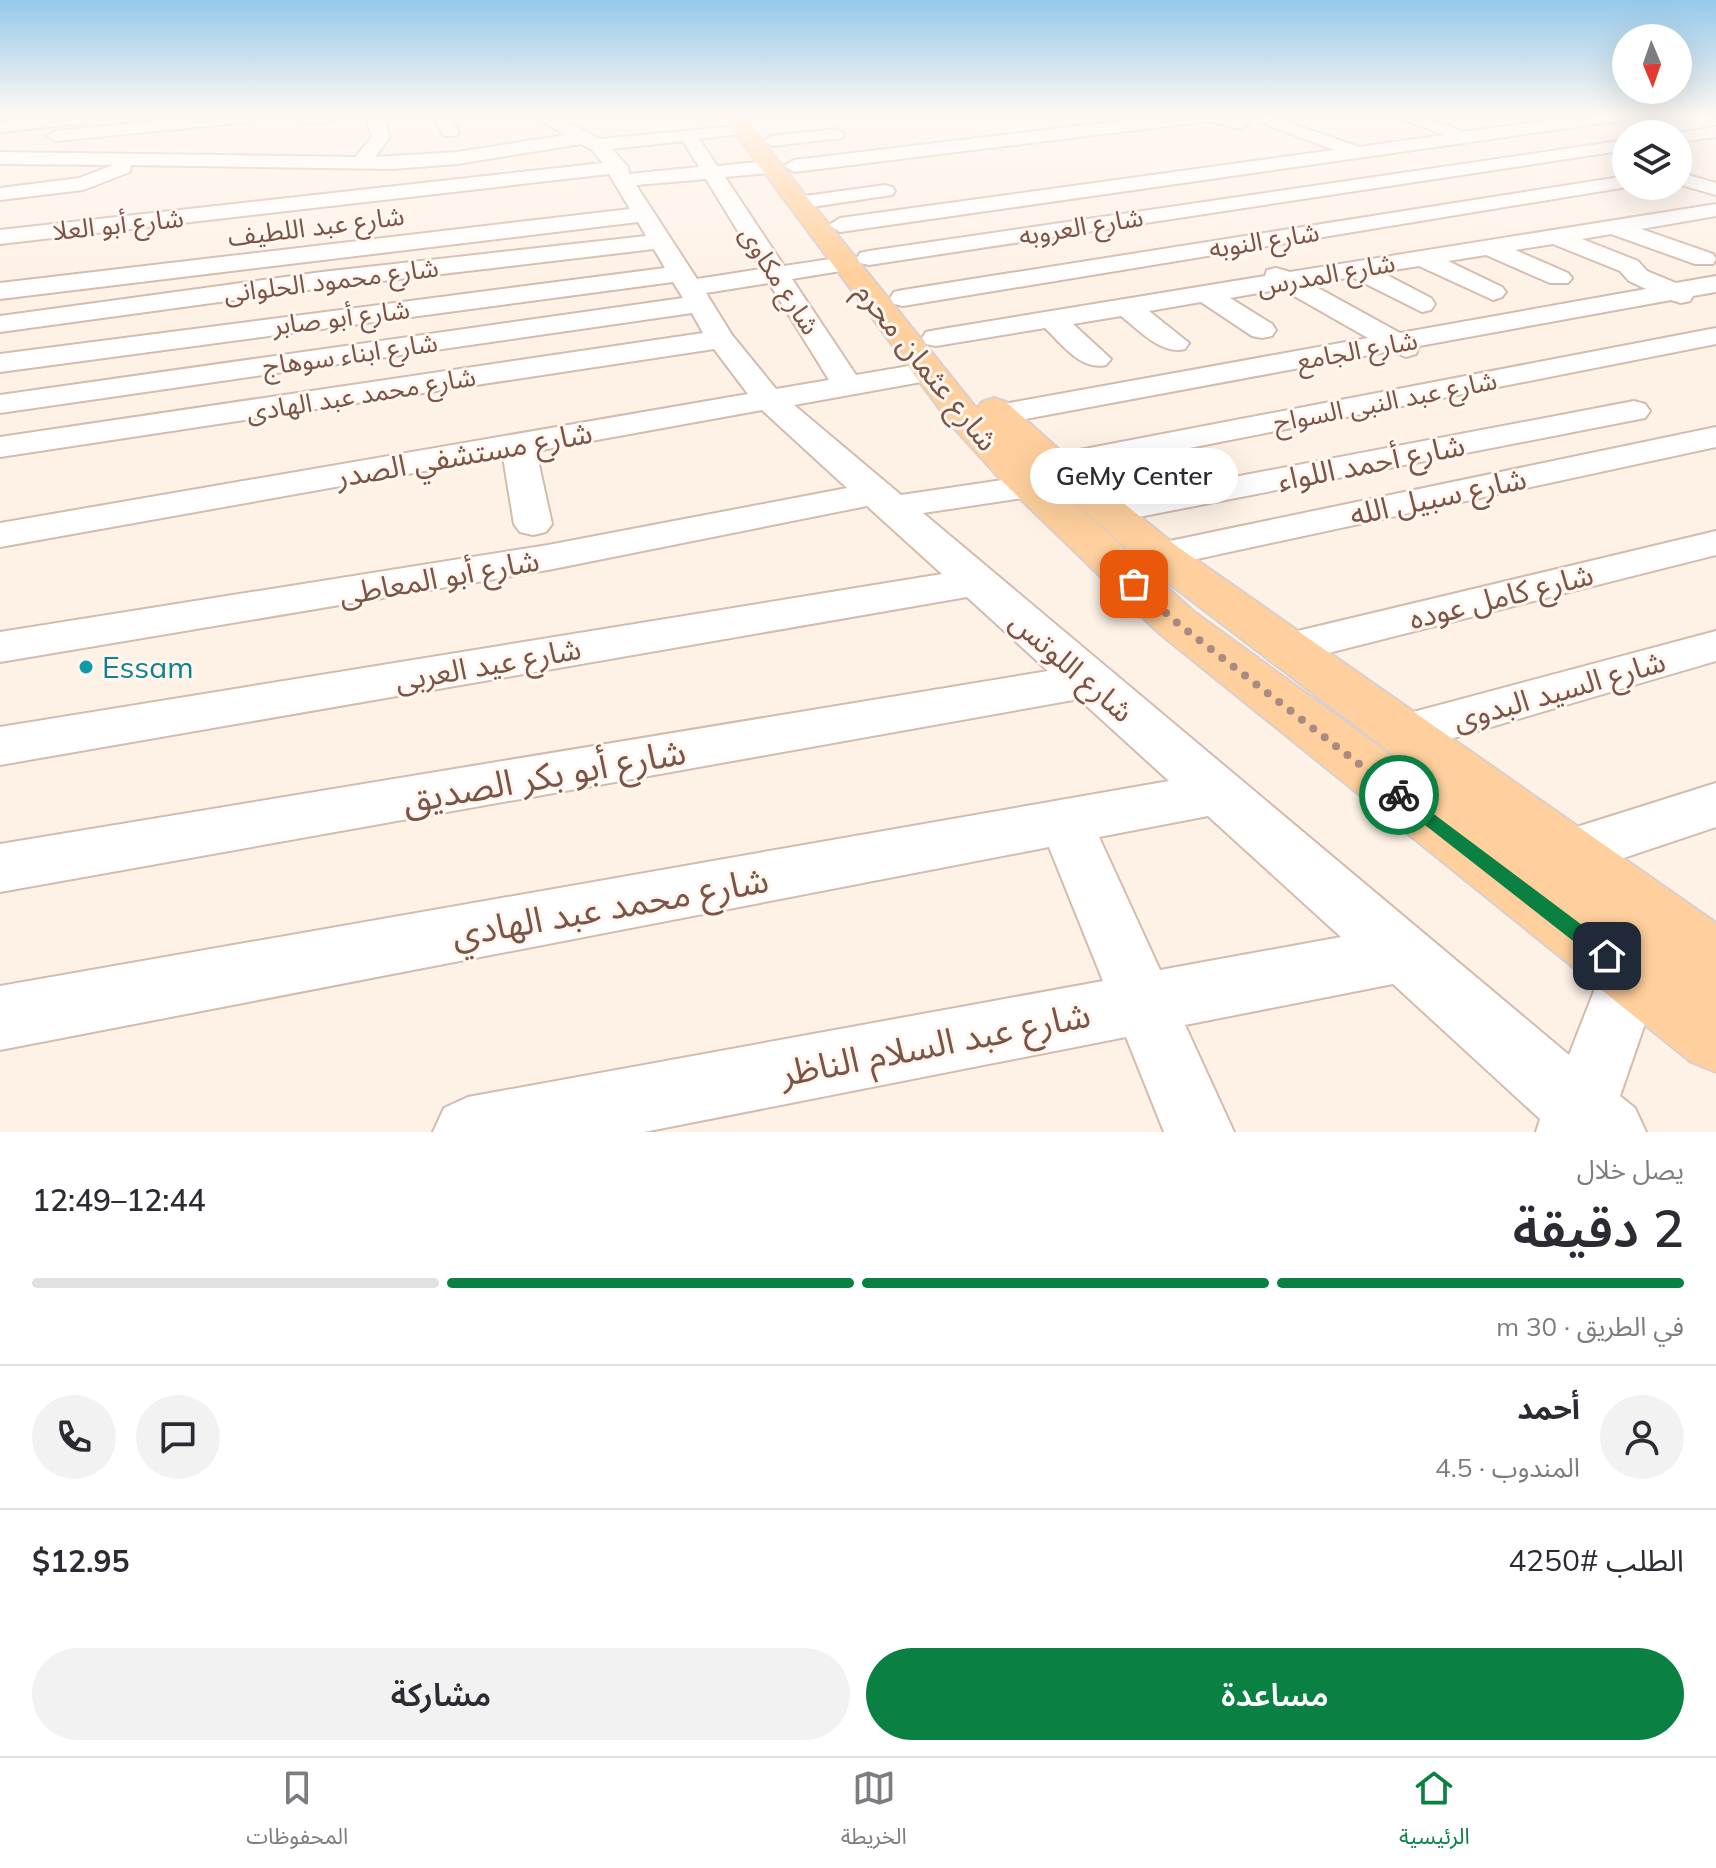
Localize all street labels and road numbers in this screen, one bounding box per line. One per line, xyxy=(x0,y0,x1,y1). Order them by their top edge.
street label: شارع عبد اللطيف xyxy=(226,199,406,256)
street label: شارع العروبه xyxy=(1016,200,1146,255)
street label: شارع أبو العلا xyxy=(51,201,186,250)
street label: شارع النوبه xyxy=(1206,215,1322,268)
street label: شارع مكاوى xyxy=(730,219,827,342)
street label: شارع المدرس xyxy=(1254,246,1398,305)
street label: شارع محمود الحلوانى xyxy=(222,250,441,313)
street label: شارع عثمان محرم xyxy=(844,274,1007,461)
street label: شارع أبو صابر xyxy=(270,292,412,345)
street label: شارع الجامع xyxy=(1294,323,1421,381)
street label: شارع ابناء سوهاج xyxy=(260,325,440,386)
street label: شارع محمد عبد الهادى xyxy=(244,360,479,431)
street label: شارع عبد النبى السواح xyxy=(1270,363,1500,442)
street label: شارع مستشفي الصدر xyxy=(332,413,596,500)
street label: شارع أحمد اللواء xyxy=(1274,425,1469,503)
street label: شارع سبيل الله xyxy=(1346,459,1531,537)
street label: شارع أبو المعاطى xyxy=(336,541,543,617)
street label: شارع كامل عوده xyxy=(1405,555,1598,641)
street label: شارع اللوتس xyxy=(1000,602,1142,733)
street label: شارع عيد العربى xyxy=(392,629,585,703)
street label: شارع السيد البدوى xyxy=(1448,642,1671,742)
street label: شارع أبو بكر الصديق xyxy=(399,728,690,827)
street label: شارع محمد عبد الهادي xyxy=(448,856,773,962)
street label: شارع عبد السلام الناظر xyxy=(775,991,1095,1101)

